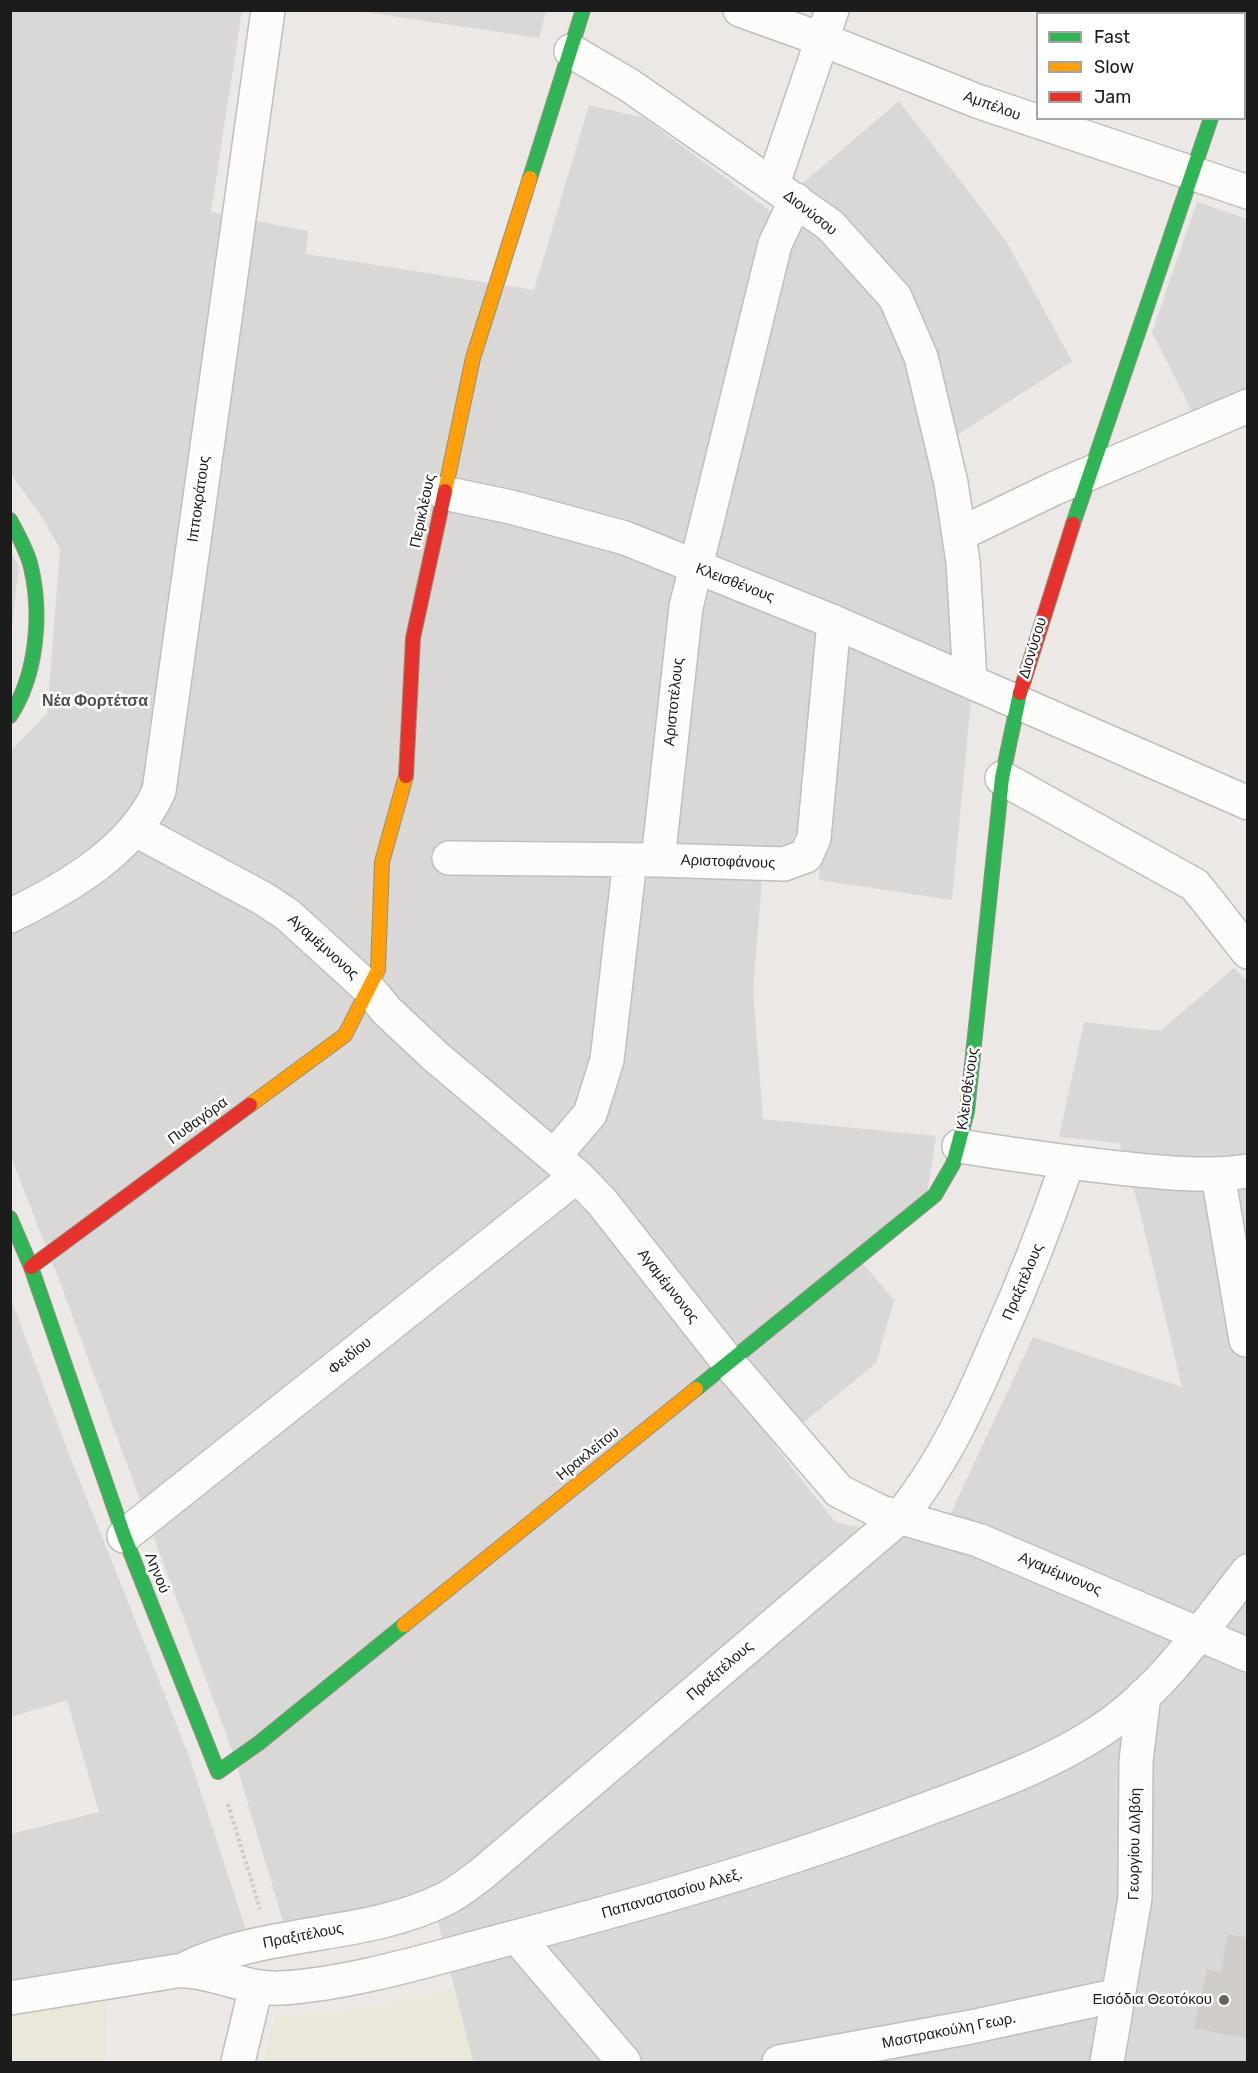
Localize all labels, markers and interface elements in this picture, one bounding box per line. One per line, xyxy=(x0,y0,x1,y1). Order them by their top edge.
legend xyxy=(1036,12,1246,120)
text: Fast xyxy=(1094,26,1130,48)
text: Slow xyxy=(1094,56,1134,78)
text: Jam xyxy=(1094,86,1131,108)
street label: Αμπέλου xyxy=(961,87,1023,125)
street label: Διονύσου xyxy=(780,186,840,240)
street label: Ιπποκράτους xyxy=(184,455,214,543)
street label: Περικλέους xyxy=(406,473,440,549)
street label: Κλεισθένους xyxy=(693,560,777,606)
street label: Διονύσου xyxy=(1015,615,1051,681)
street label: Αριστοτέλους xyxy=(660,657,688,747)
district label: Νέα Φορτέτσα xyxy=(42,691,148,711)
street label: Αριστοφάνους xyxy=(680,851,776,873)
street label: Αγαμέμνονος xyxy=(284,911,362,983)
street label: Κλεισθένους xyxy=(953,1047,983,1131)
street label: Πυθαγόρα xyxy=(165,1093,231,1149)
street label: Πραξιτέλους xyxy=(999,1241,1047,1323)
street label: Αγαμέμνονος xyxy=(634,1245,702,1327)
street label: Φειδίου xyxy=(325,1333,375,1379)
street label: Ηρακλείτου xyxy=(553,1423,623,1485)
street label: Αγαμέμνονος xyxy=(1016,1548,1104,1600)
street label: Ληνού xyxy=(141,1550,173,1596)
street label: Πραξιτέλους xyxy=(683,1637,757,1705)
street label: Γεωργίου Διλβόη xyxy=(1125,1788,1145,1900)
street label: Παπαναστασίου Αλεξ. xyxy=(600,1865,744,1923)
street label: Πραξιτέλους xyxy=(261,1919,345,1953)
place label: Εισόδια Θεοτόκου xyxy=(1092,1991,1212,2009)
marker: Εισόδια Θεοτόκου xyxy=(1217,1993,1231,2007)
street label: Μαστρακούλη Γεωρ. xyxy=(881,2009,1017,2053)

